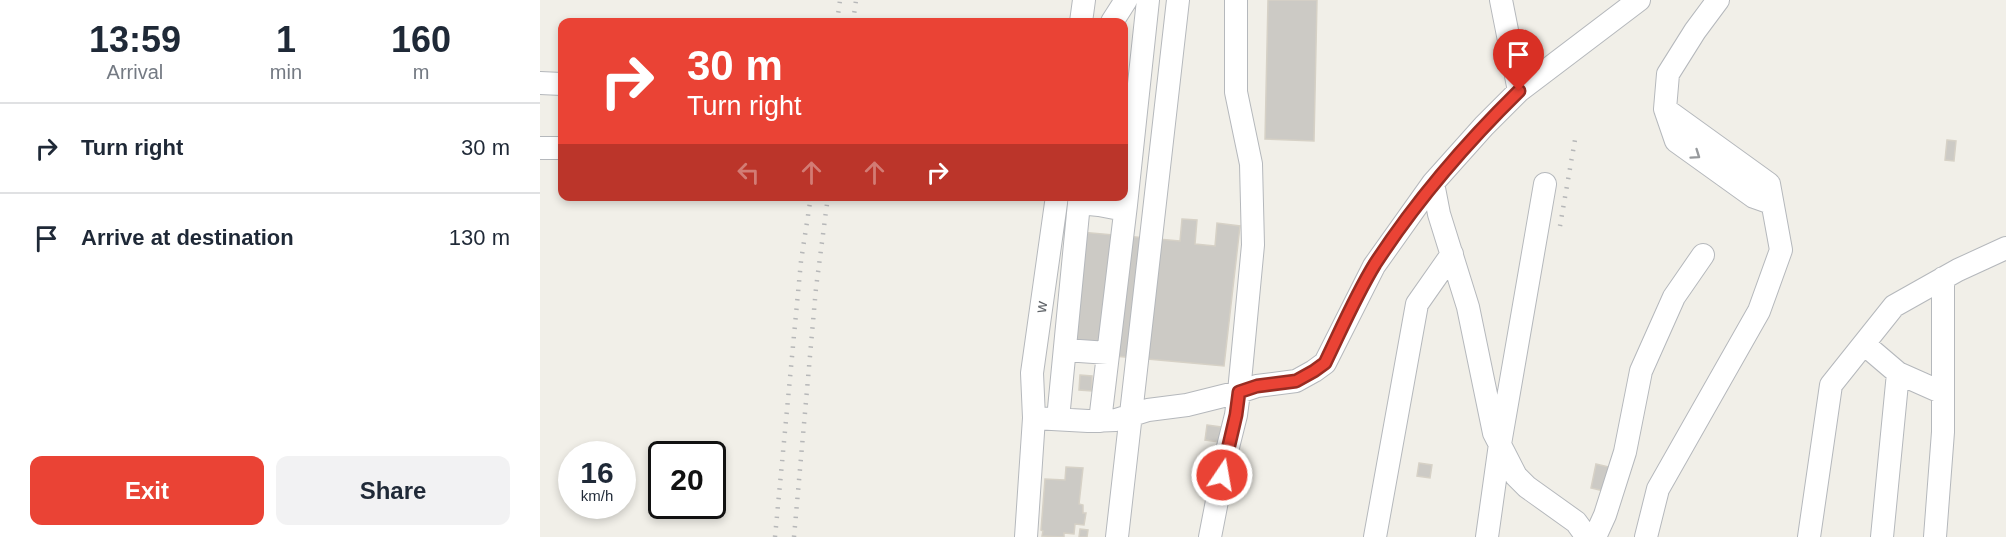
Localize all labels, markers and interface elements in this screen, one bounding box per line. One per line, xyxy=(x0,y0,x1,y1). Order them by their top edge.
text: 13:59 xyxy=(89,19,181,60)
text: 1 xyxy=(276,19,296,60)
text: 160 xyxy=(391,19,451,60)
pin xyxy=(1493,29,1544,91)
icon: arrive xyxy=(1502,38,1535,71)
icon: right xyxy=(588,42,666,120)
text: 30 m xyxy=(687,42,783,89)
text: Arrival xyxy=(107,61,163,83)
text: min xyxy=(270,61,302,83)
text: m xyxy=(413,61,429,83)
text: Turn right xyxy=(687,91,802,121)
icon: right xyxy=(30,132,63,165)
text: Turn right xyxy=(81,135,183,160)
text: 30 m xyxy=(461,135,510,160)
one-way arrow xyxy=(1689,148,1700,159)
icon: left xyxy=(732,156,765,189)
icon: ahead xyxy=(795,156,828,189)
icon: ahead xyxy=(858,156,891,189)
icon: right xyxy=(921,156,954,189)
icon: arrive xyxy=(30,222,63,255)
text: Arrive at destination xyxy=(81,225,294,250)
text: 130 m xyxy=(449,225,510,250)
street label: w xyxy=(1032,300,1050,315)
speed limit sign: 20 xyxy=(648,441,726,519)
position arrow xyxy=(1190,443,1254,507)
button: Exit xyxy=(30,456,264,525)
button: Share xyxy=(276,456,510,525)
text: 16 xyxy=(580,456,614,489)
text: km/h xyxy=(581,487,613,504)

